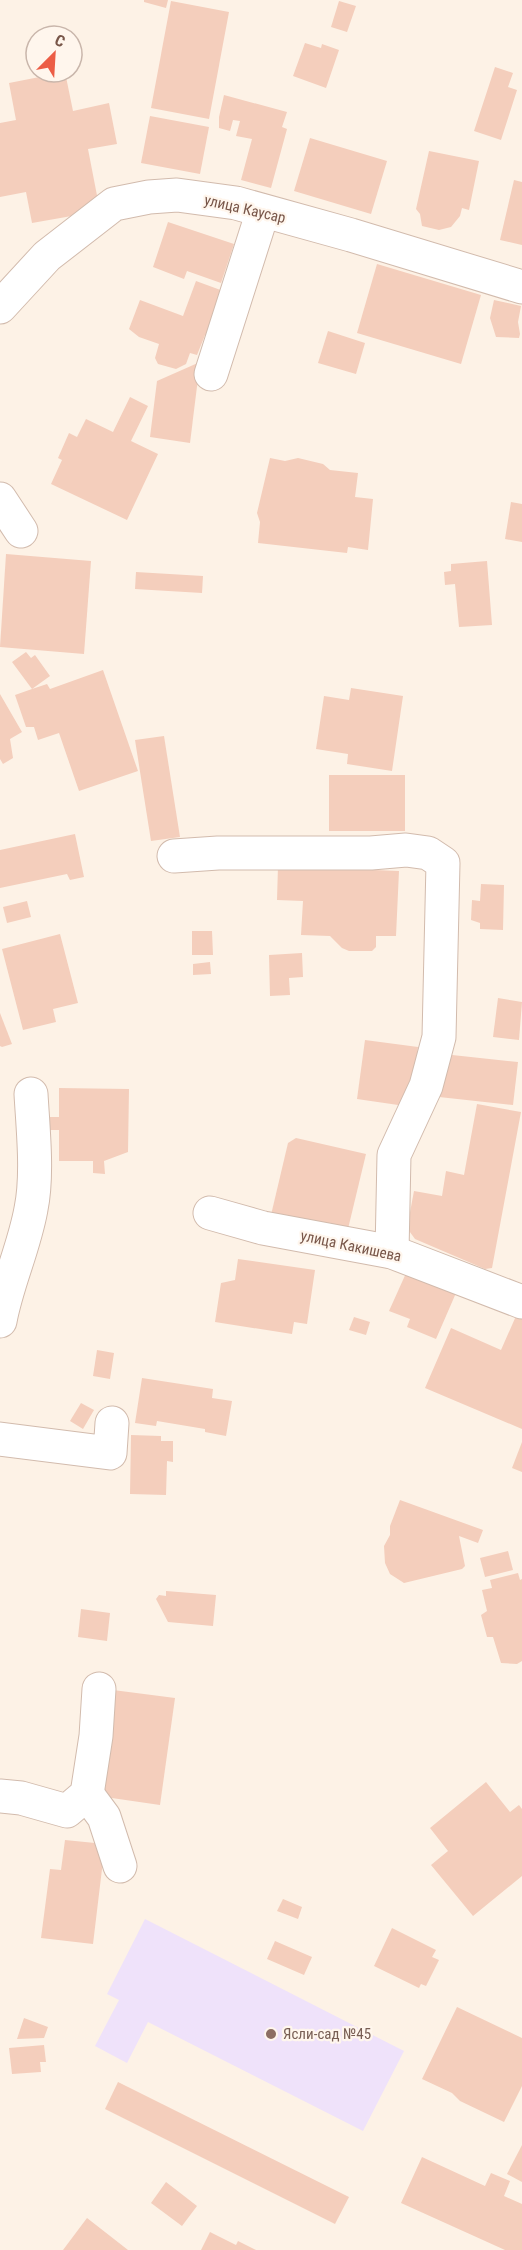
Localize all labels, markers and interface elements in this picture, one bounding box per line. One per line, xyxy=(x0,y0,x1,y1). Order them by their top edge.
north arrow xyxy=(24,24,84,84)
text: С xyxy=(52,30,68,51)
street label: улица Каусар xyxy=(203,191,287,227)
street label: улица Какишева xyxy=(299,1227,403,1265)
place label: Ясли-сад №45 xyxy=(283,2025,371,2043)
marker: Ясли-сад №45 xyxy=(264,2027,278,2041)

